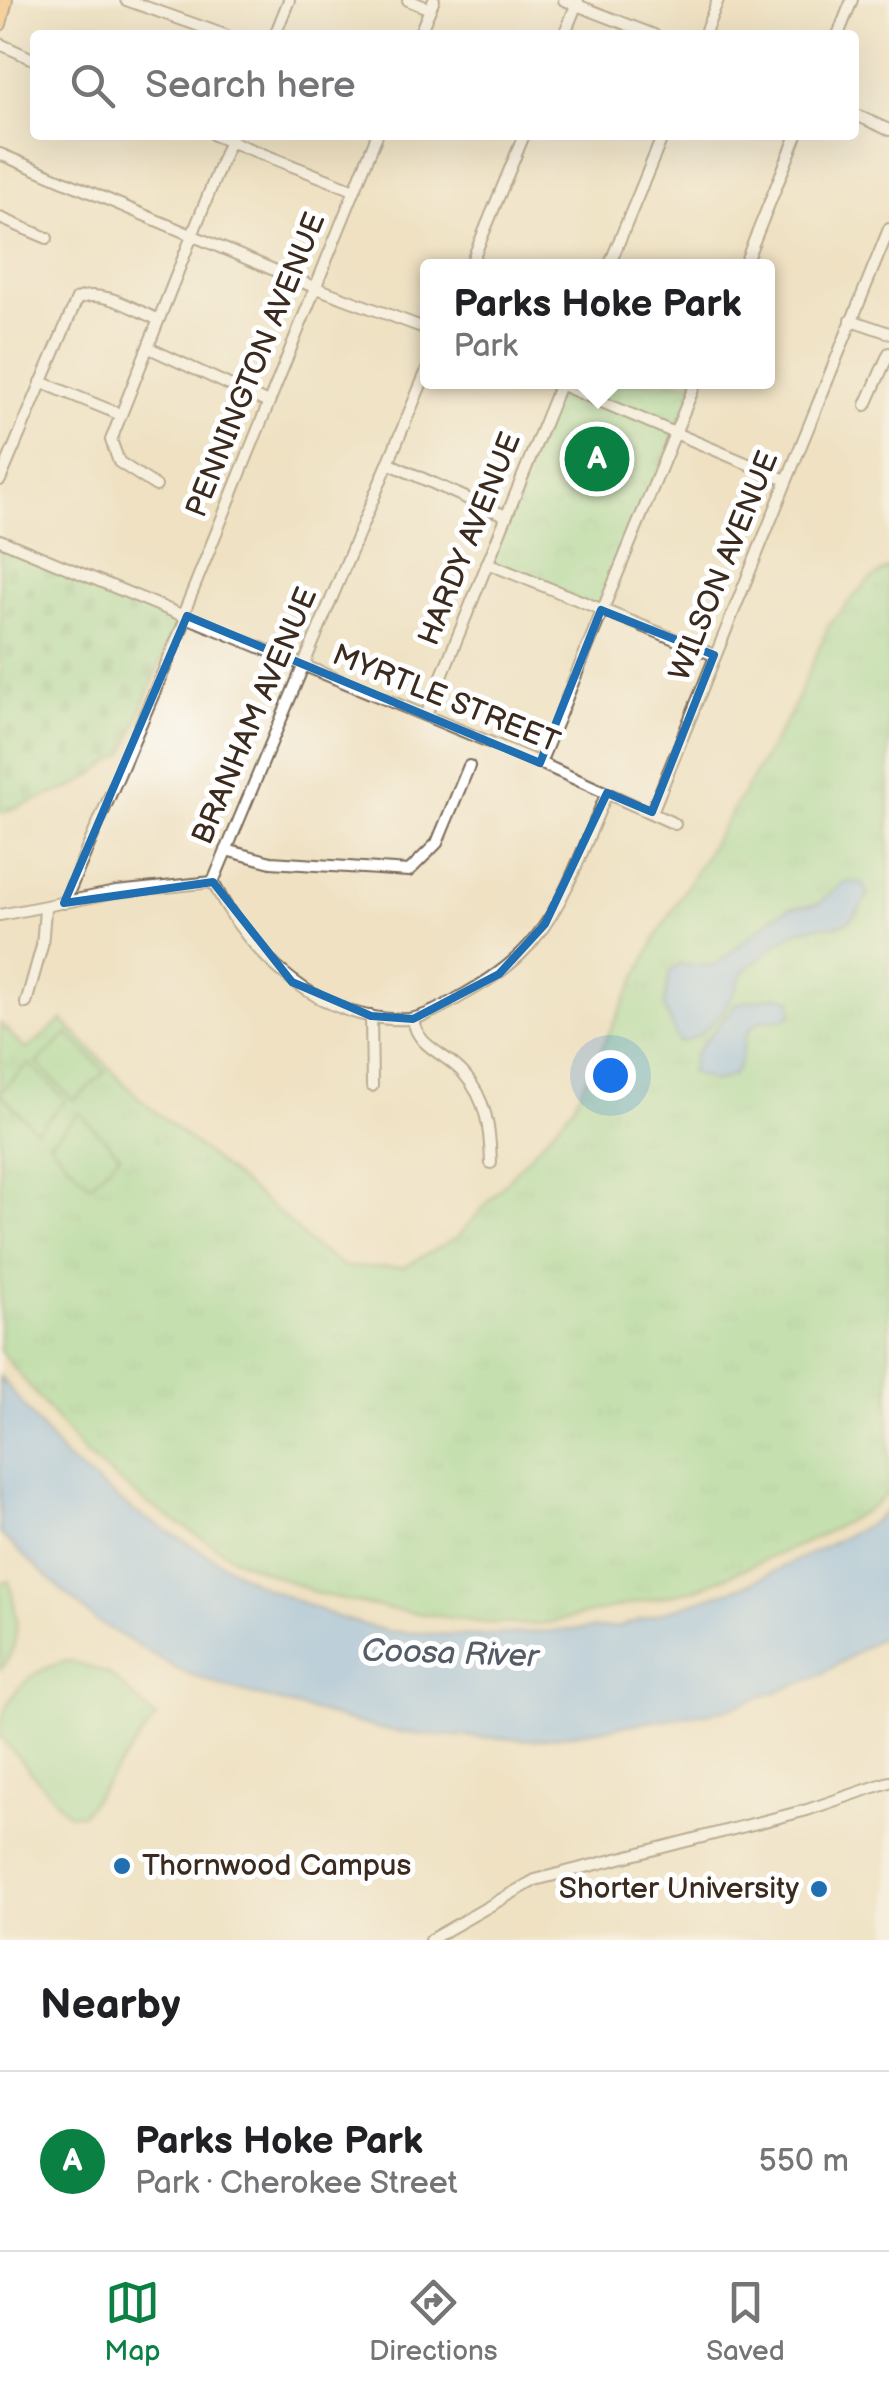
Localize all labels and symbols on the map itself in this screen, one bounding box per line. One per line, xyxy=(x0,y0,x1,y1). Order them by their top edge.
street label: PENNINGTON AVENUE xyxy=(178,208,334,522)
pin: A xyxy=(564,422,630,496)
street label: HARDY AVENUE xyxy=(411,427,529,651)
street label: WILSON AVENUE xyxy=(662,446,786,686)
street label: BRANHAM AVENUE xyxy=(185,582,325,850)
street label: MYRTLE STREET xyxy=(327,637,565,761)
your location xyxy=(585,1050,636,1101)
water label: Coosa River xyxy=(361,1631,542,1677)
place label: Thornwood Campus xyxy=(142,1848,412,1884)
marker: Thornwood Campus xyxy=(111,1855,133,1877)
place label: Shorter University xyxy=(559,1871,799,1907)
marker: Shorter University xyxy=(808,1878,830,1900)

